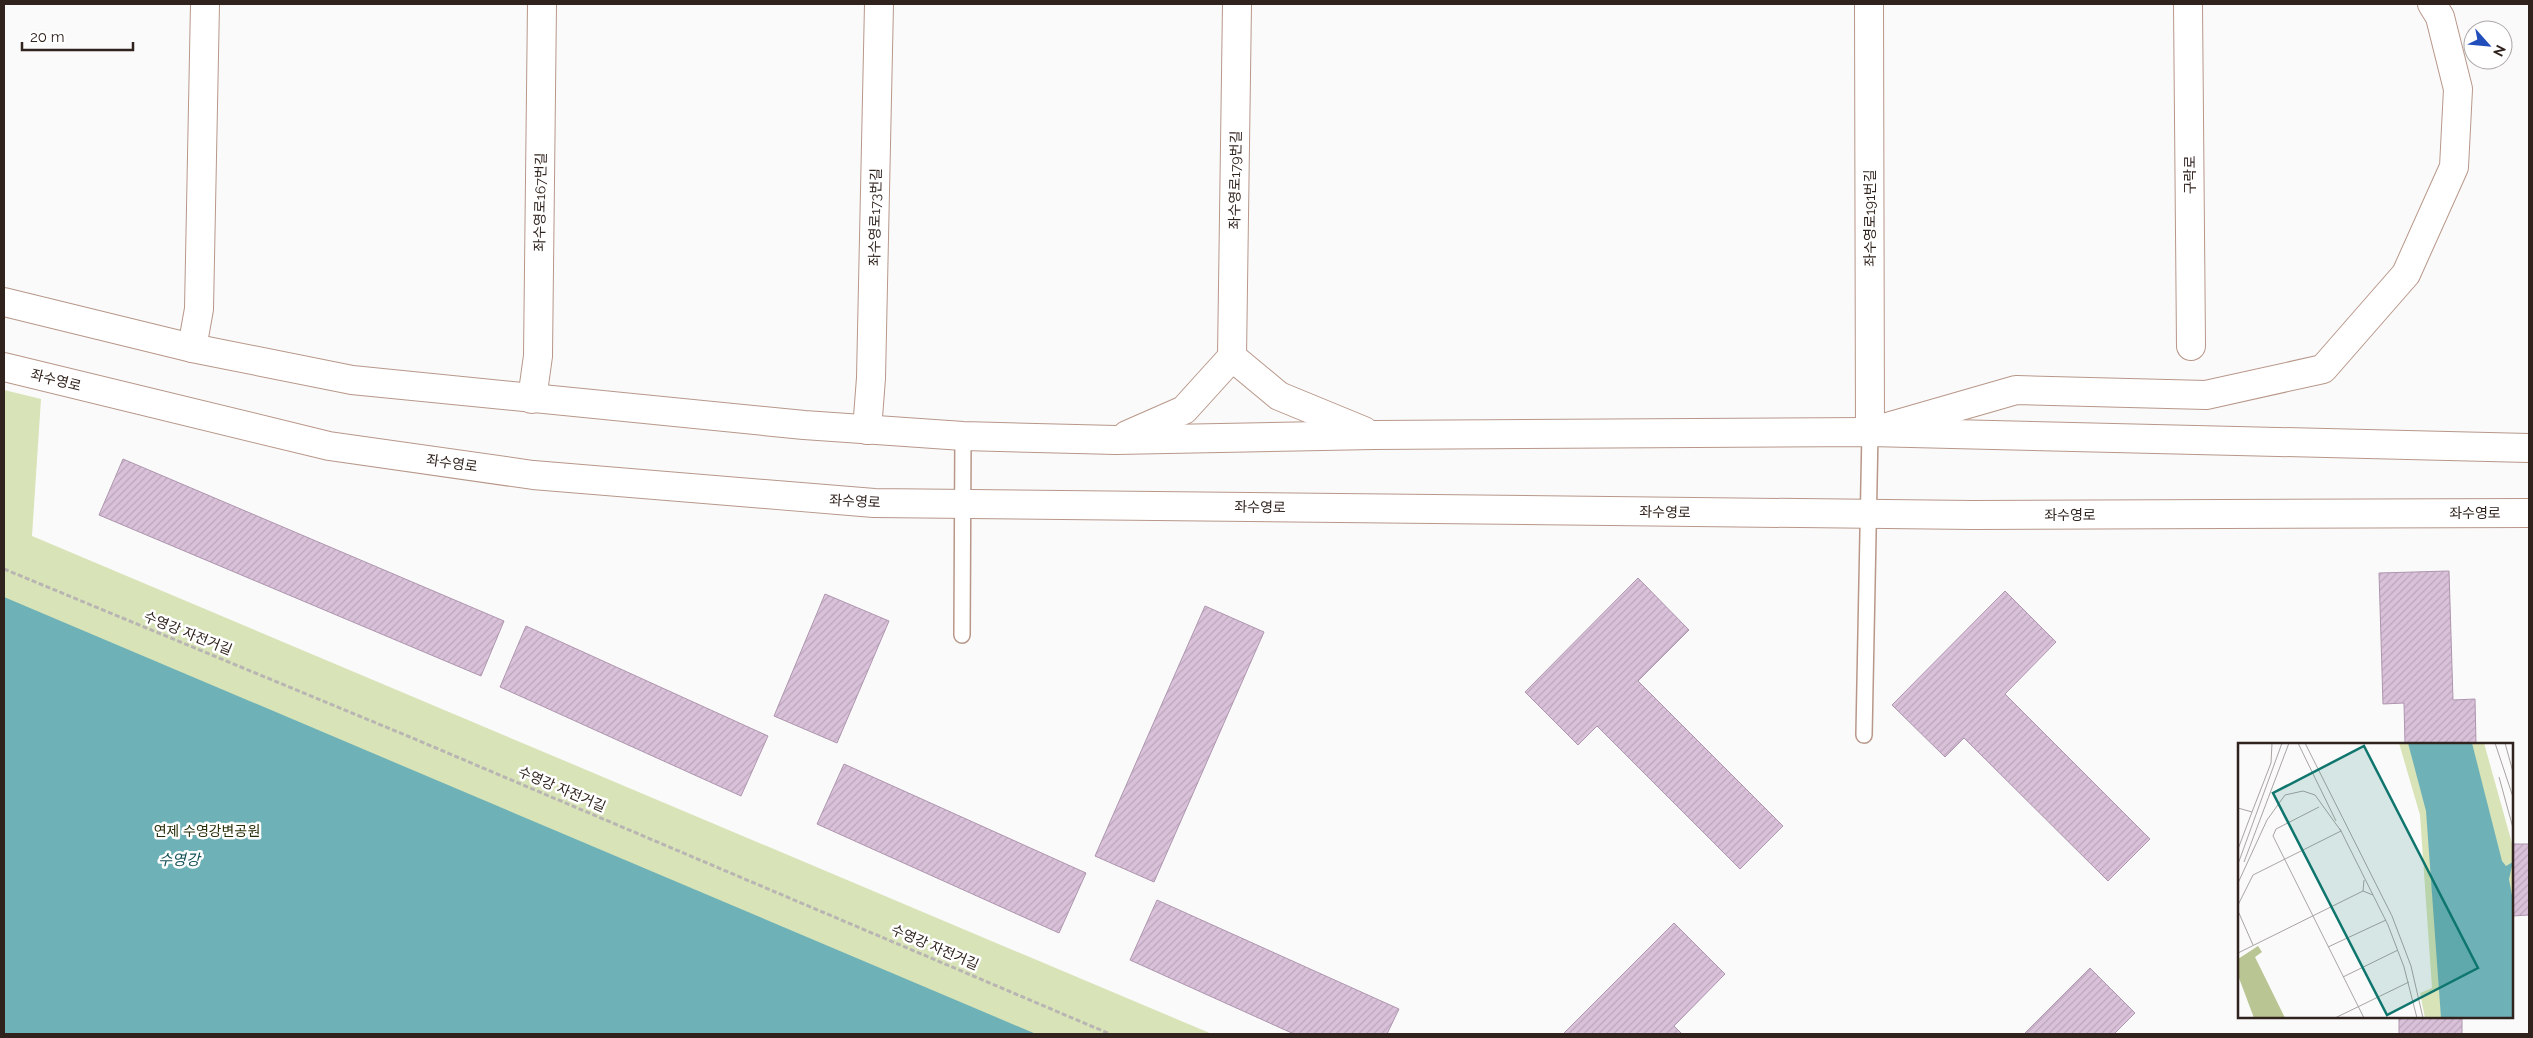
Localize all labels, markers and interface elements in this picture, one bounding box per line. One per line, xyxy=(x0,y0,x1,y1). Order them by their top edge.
scale bar xyxy=(22,20,134,52)
north arrow xyxy=(2463,20,2513,70)
text: 20 m xyxy=(30,28,65,46)
text: N xyxy=(2490,43,2509,59)
street label: 좌수영로179번길 xyxy=(1226,130,1244,230)
street label: 좌수영로167번길 xyxy=(531,152,549,252)
street label: 구락로 xyxy=(2182,156,2198,194)
street label: 좌수영로173번길 xyxy=(866,168,884,266)
street label: 좌수영로191번길 xyxy=(1862,169,1878,267)
street label: 좌수영로 xyxy=(29,366,83,394)
street label: 좌수영로 xyxy=(425,451,479,475)
street label: 좌수영로 xyxy=(829,492,881,510)
street label: 좌수영로 xyxy=(1234,499,1286,515)
street label: 좌수영로 xyxy=(1639,504,1691,520)
street label: 좌수영로 xyxy=(2449,505,2501,521)
street label: 좌수영로 xyxy=(2044,507,2096,523)
street label: 수영강 자전거길 xyxy=(142,608,234,658)
inset map xyxy=(2238,743,2513,1018)
street label: 수영강 자전거길 xyxy=(516,763,608,815)
park label: 연제 수영강변공원 xyxy=(154,823,260,839)
water label: 수영강 xyxy=(158,851,202,869)
street label: 수영강 자전거길 xyxy=(889,921,981,973)

